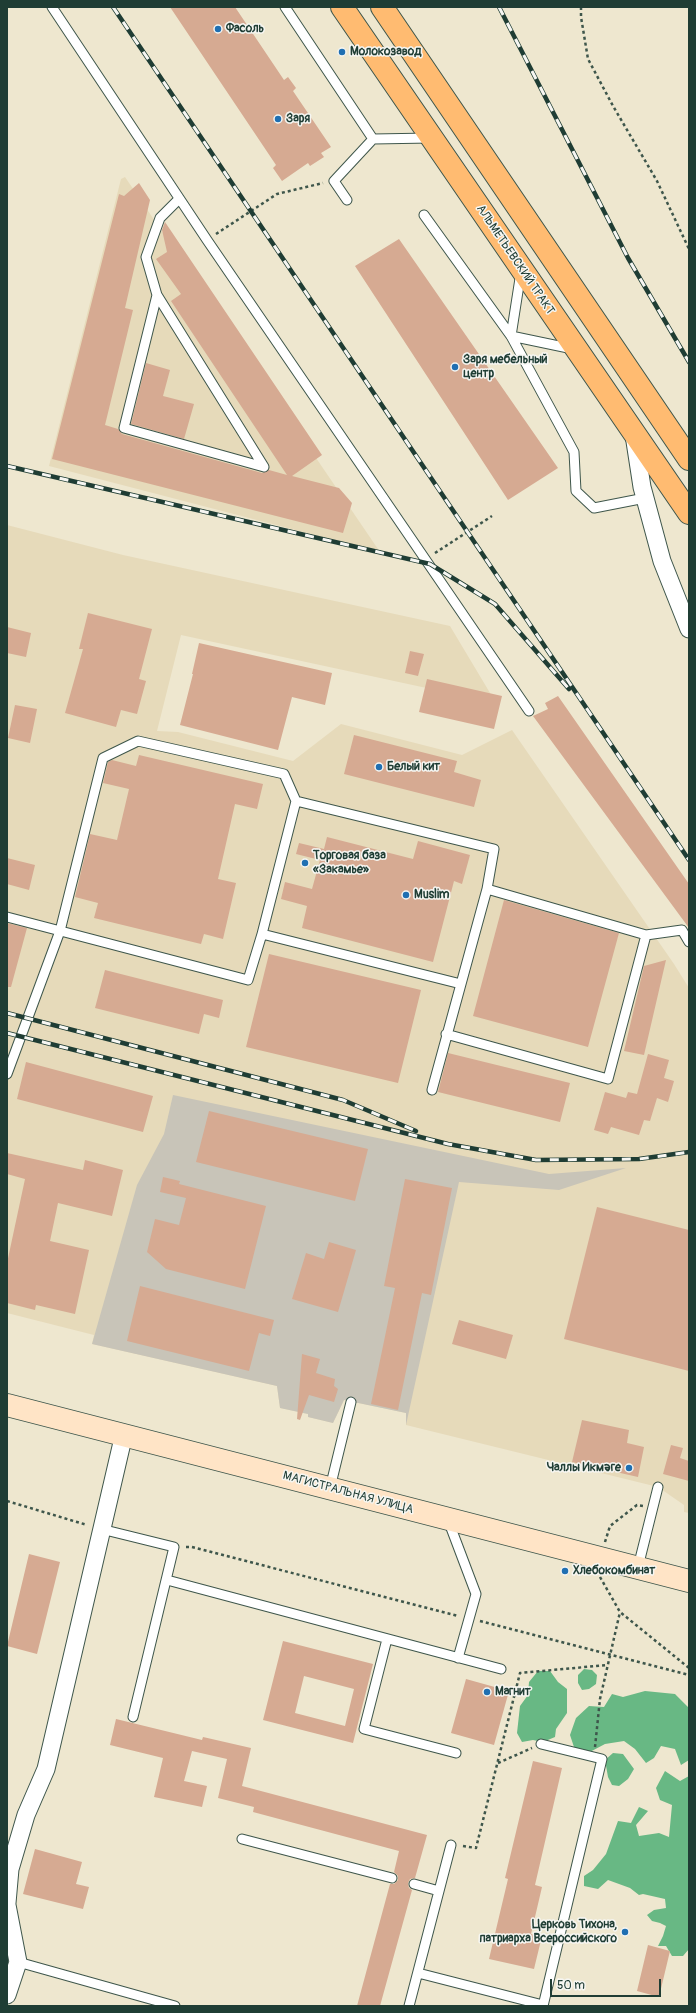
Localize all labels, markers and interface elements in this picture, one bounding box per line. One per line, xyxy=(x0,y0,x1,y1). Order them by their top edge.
place label: Фасоль xyxy=(226,22,264,36)
marker: Фасоль xyxy=(213,24,223,34)
place label: Молокозавод xyxy=(350,45,421,59)
marker: Молокозавод xyxy=(337,47,347,57)
place label: Заря xyxy=(286,112,310,126)
marker: Заря xyxy=(273,114,283,124)
street label: АЛЬМЕТЬЕВСКИЙ ТРАКТ xyxy=(473,202,557,318)
place label: Заря мебельный центр xyxy=(463,353,548,381)
marker: Заря мебельный центр xyxy=(450,362,460,372)
place label: Белый кит xyxy=(387,760,440,774)
marker: Белый кит xyxy=(374,762,384,772)
place label: Торговая база «Закамье» xyxy=(313,849,386,877)
marker: Торговая база «Закамье» xyxy=(300,858,310,868)
place label: Muslim xyxy=(414,888,449,902)
marker: Muslim xyxy=(401,890,411,900)
place label: Чаллы Икмәге xyxy=(547,1461,621,1475)
marker: Чаллы Икмәге xyxy=(624,1463,634,1473)
street label: МАГИСТРАЛЬНАЯ УЛИЦА xyxy=(281,1469,415,1517)
place label: Хлебокомбинат xyxy=(573,1564,655,1578)
marker: Хлебокомбинат xyxy=(560,1566,570,1576)
place label: Магнит xyxy=(495,1685,531,1699)
marker: Магнит xyxy=(482,1687,492,1697)
place label: Церковь Тихона, патриарха Всероссийского xyxy=(479,1918,617,1946)
marker: Церковь Тихона, патриарха Всероссийского xyxy=(620,1927,630,1937)
scale bar xyxy=(552,1971,663,1997)
text: 50 m xyxy=(557,1978,585,1993)

